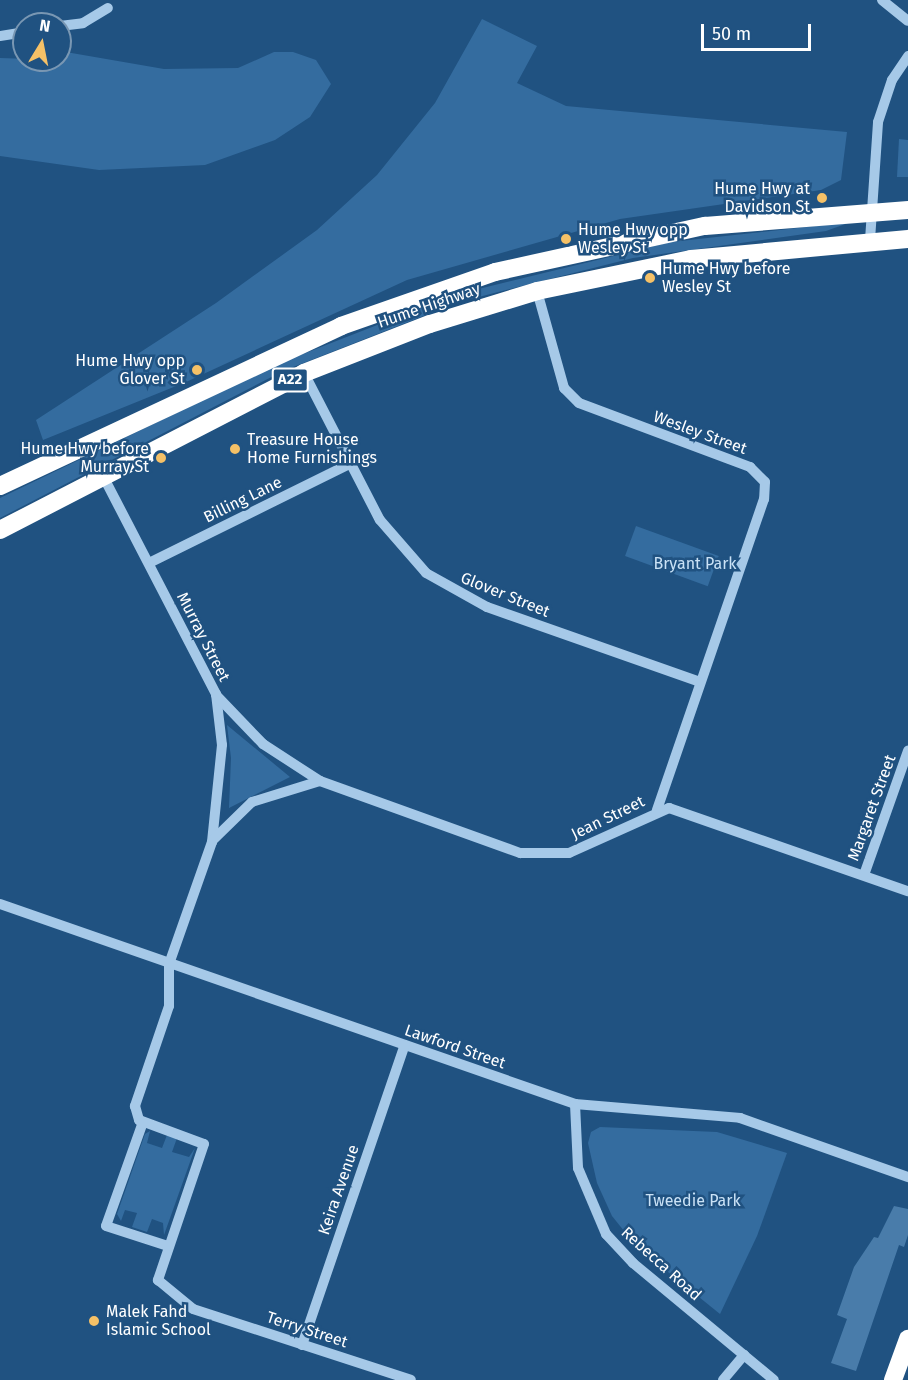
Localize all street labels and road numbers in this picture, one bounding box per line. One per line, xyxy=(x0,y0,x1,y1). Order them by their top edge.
street label: Hume Highway xyxy=(375,279,483,333)
road number: A22 xyxy=(270,368,310,392)
street label: Wesley Street xyxy=(651,407,749,459)
street label: Billing Lane xyxy=(201,473,285,527)
street label: Glover Street xyxy=(458,568,552,622)
street label: Murray Street xyxy=(172,589,234,685)
street label: Margaret Street xyxy=(844,752,900,864)
street label: Jean Street xyxy=(568,792,648,844)
street label: Lawford Street xyxy=(402,1021,508,1073)
street label: Keira Avenue xyxy=(315,1142,363,1238)
street label: Rebecca Road xyxy=(617,1223,705,1305)
street label: Terry Street xyxy=(264,1308,350,1352)

